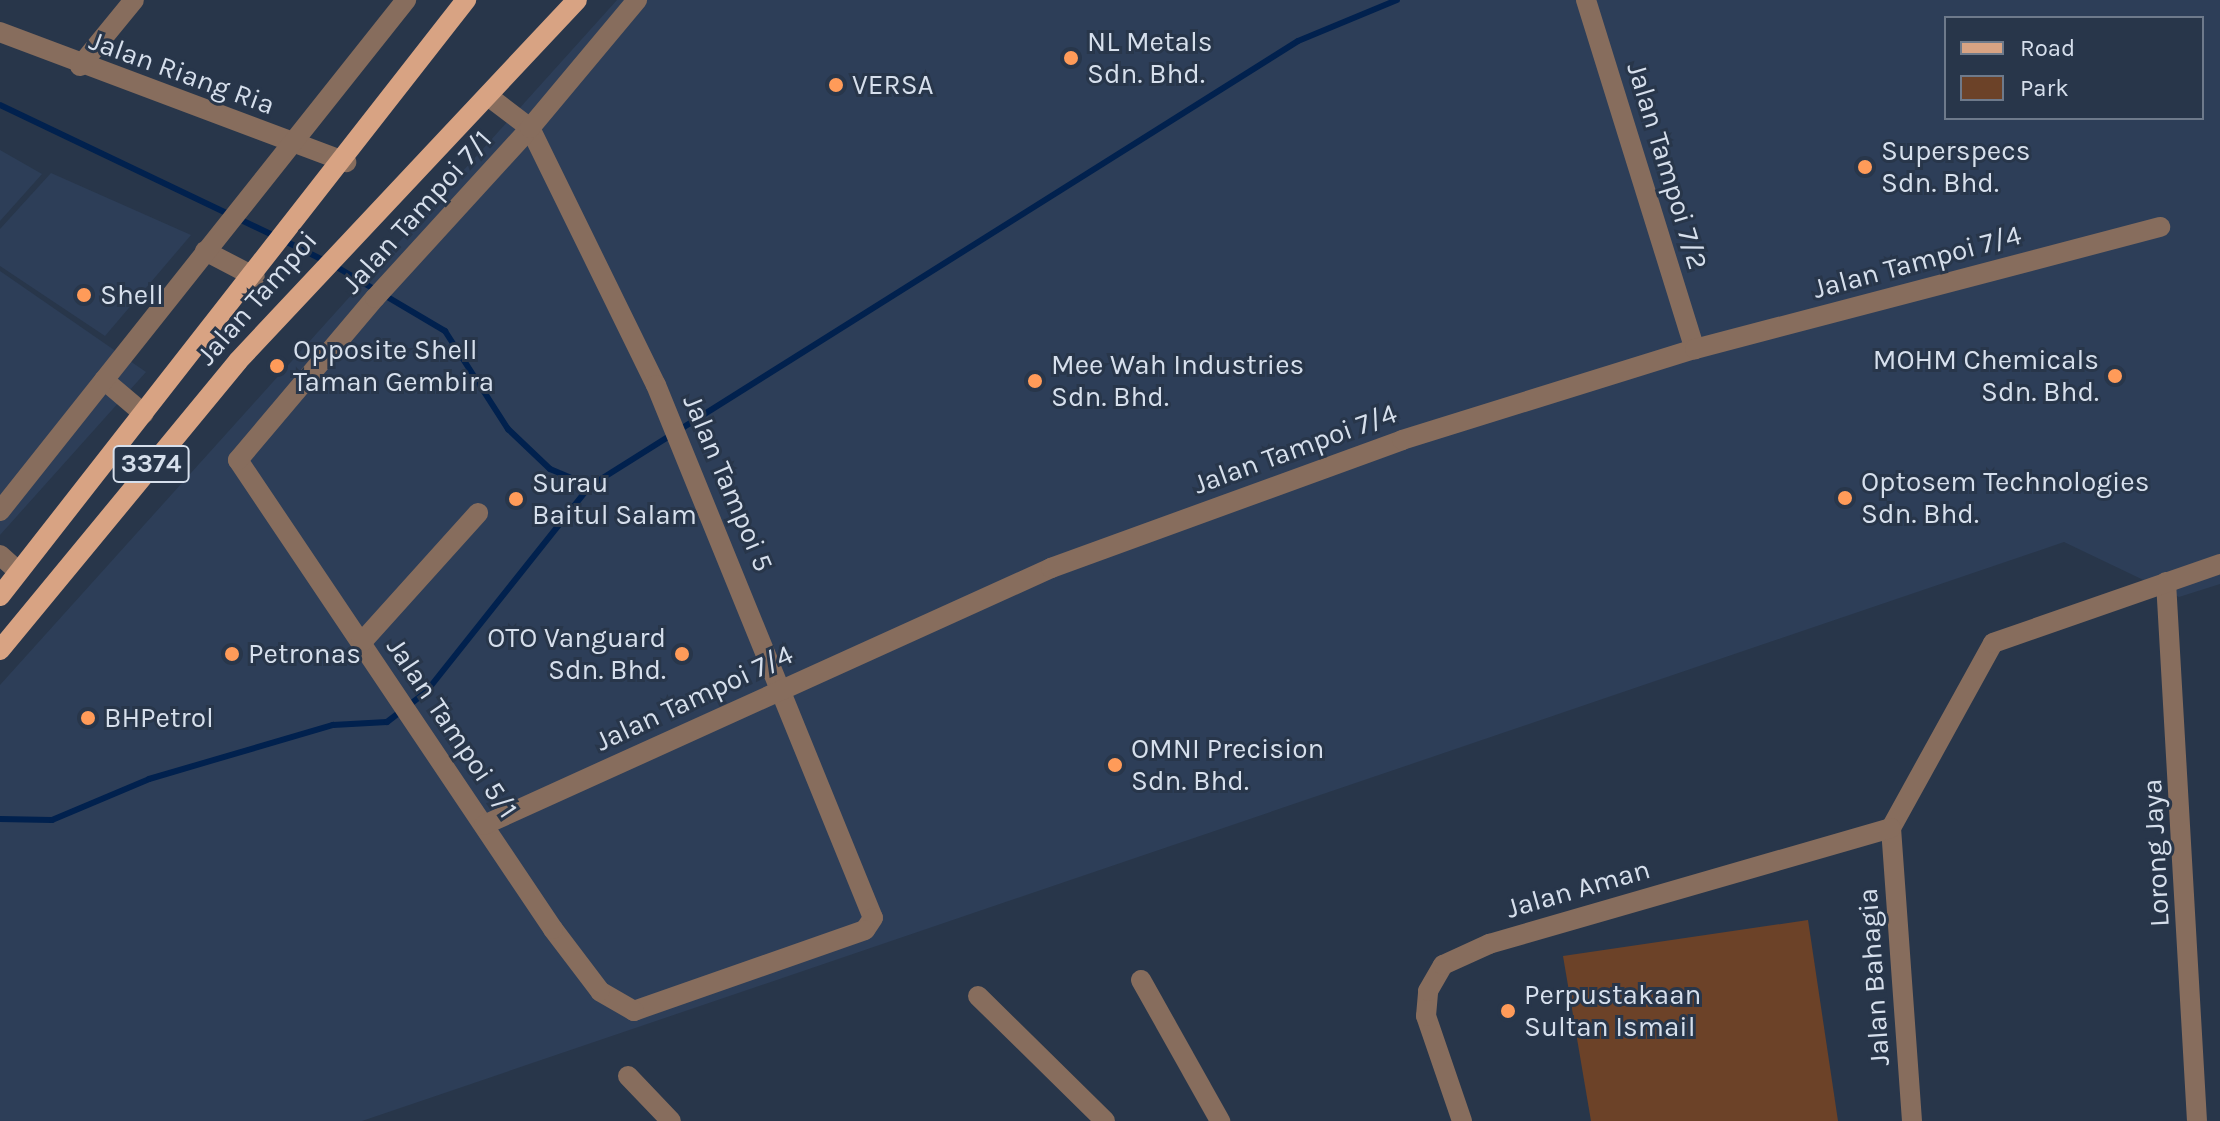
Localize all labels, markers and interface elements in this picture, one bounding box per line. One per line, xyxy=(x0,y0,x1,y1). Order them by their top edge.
legend xyxy=(1944,16,2204,120)
street label: Jalan Riang Ria xyxy=(85,24,279,122)
place label: NL Metals Sdn. Bhd. xyxy=(1087,25,1212,91)
text: Road xyxy=(2020,34,2075,62)
marker: NL Metals Sdn. Bhd. xyxy=(1062,49,1080,67)
street label: Jalan Tampoi 7/2 xyxy=(1620,58,1714,274)
place label: VERSA xyxy=(852,68,934,102)
text: Park xyxy=(2020,74,2069,102)
marker: VERSA xyxy=(827,76,845,94)
street label: Jalan Tampoi 7/1 xyxy=(335,124,499,300)
place label: Superspecs Sdn. Bhd. xyxy=(1881,134,2030,200)
marker: Superspecs Sdn. Bhd. xyxy=(1856,158,1874,176)
street label: Jalan Tampoi 7/4 xyxy=(1809,218,2025,306)
street label: Jalan Tampoi xyxy=(190,224,324,372)
place label: Shell xyxy=(100,278,164,312)
marker: Shell xyxy=(75,286,93,304)
place label: Opposite Shell Taman Gembira xyxy=(293,333,494,399)
place label: MOHM Chemicals Sdn. Bhd. xyxy=(1873,343,2099,409)
place label: Mee Wah Industries Sdn. Bhd. xyxy=(1051,348,1304,414)
marker: Opposite Shell Taman Gembira xyxy=(268,357,286,375)
marker: MOHM Chemicals Sdn. Bhd. xyxy=(2106,367,2124,385)
marker: Mee Wah Industries Sdn. Bhd. xyxy=(1026,372,1044,390)
street label: Jalan Tampoi 5 xyxy=(676,389,780,577)
street label: Jalan Tampoi 7/4 xyxy=(1189,397,1401,501)
road number: 3374 xyxy=(111,442,191,486)
place label: Optosem Technologies Sdn. Bhd. xyxy=(1861,465,2149,531)
place label: Surau Baitul Salam xyxy=(532,466,697,532)
marker: Optosem Technologies Sdn. Bhd. xyxy=(1836,489,1854,507)
marker: Surau Baitul Salam xyxy=(507,490,525,508)
place label: OTO Vanguard Sdn. Bhd. xyxy=(487,621,666,687)
street label: Jalan Tampoi 5/1 xyxy=(379,631,525,825)
place label: Petronas xyxy=(248,637,361,671)
street label: Jalan Tampoi 7/4 xyxy=(590,638,798,758)
marker: Petronas xyxy=(223,645,241,663)
marker: OTO Vanguard Sdn. Bhd. xyxy=(673,645,691,663)
place label: BHPetrol xyxy=(104,701,214,735)
marker: BHPetrol xyxy=(79,709,97,727)
place label: OMNI Precision Sdn. Bhd. xyxy=(1131,732,1324,798)
marker: OMNI Precision Sdn. Bhd. xyxy=(1106,756,1124,774)
street label: Lorong Jaya xyxy=(2135,778,2177,928)
street label: Jalan Aman xyxy=(1502,852,1654,926)
street label: Jalan Bahagia xyxy=(1851,887,1897,1067)
place label: Perpustakaan Sultan Ismail xyxy=(1524,978,1701,1044)
marker: Perpustakaan Sultan Ismail xyxy=(1499,1002,1517,1020)

